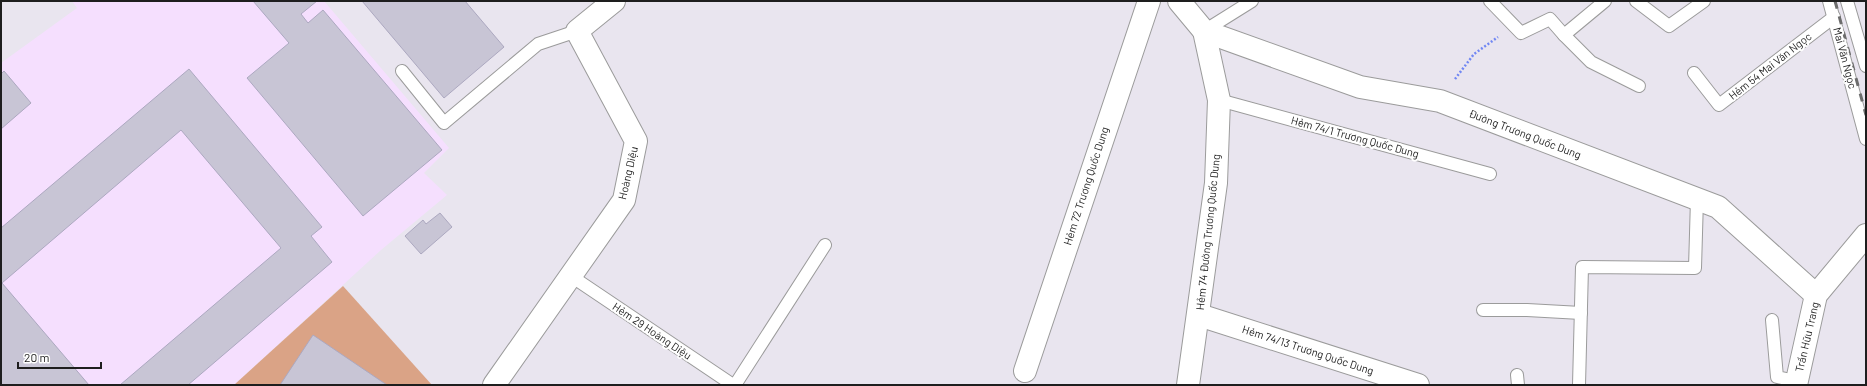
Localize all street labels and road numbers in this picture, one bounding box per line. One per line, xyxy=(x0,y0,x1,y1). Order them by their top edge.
street label: Mai Văn Ngọc xyxy=(1831,26,1860,90)
street label: Hẻm 54 Mai Văn Ngọc xyxy=(1726,29,1814,102)
street label: Đường Trương Quốc Dung xyxy=(1467,106,1583,161)
street label: Hẻm 74/1 Trương Quốc Dung xyxy=(1290,113,1421,160)
street label: Hẻm 72 Trương Quốc Dung xyxy=(1060,125,1111,247)
street label: Hoàng Diệu xyxy=(615,145,640,201)
street label: Hẻm 74 Đường Trương Quốc Dung xyxy=(1193,153,1222,311)
street label: Hẻm 29 Hoàng Diệu xyxy=(610,299,694,362)
street label: Trần Hữu Trang xyxy=(1792,300,1821,373)
street label: Hẻm 74/13 Trương Quốc Dung xyxy=(1241,322,1376,377)

